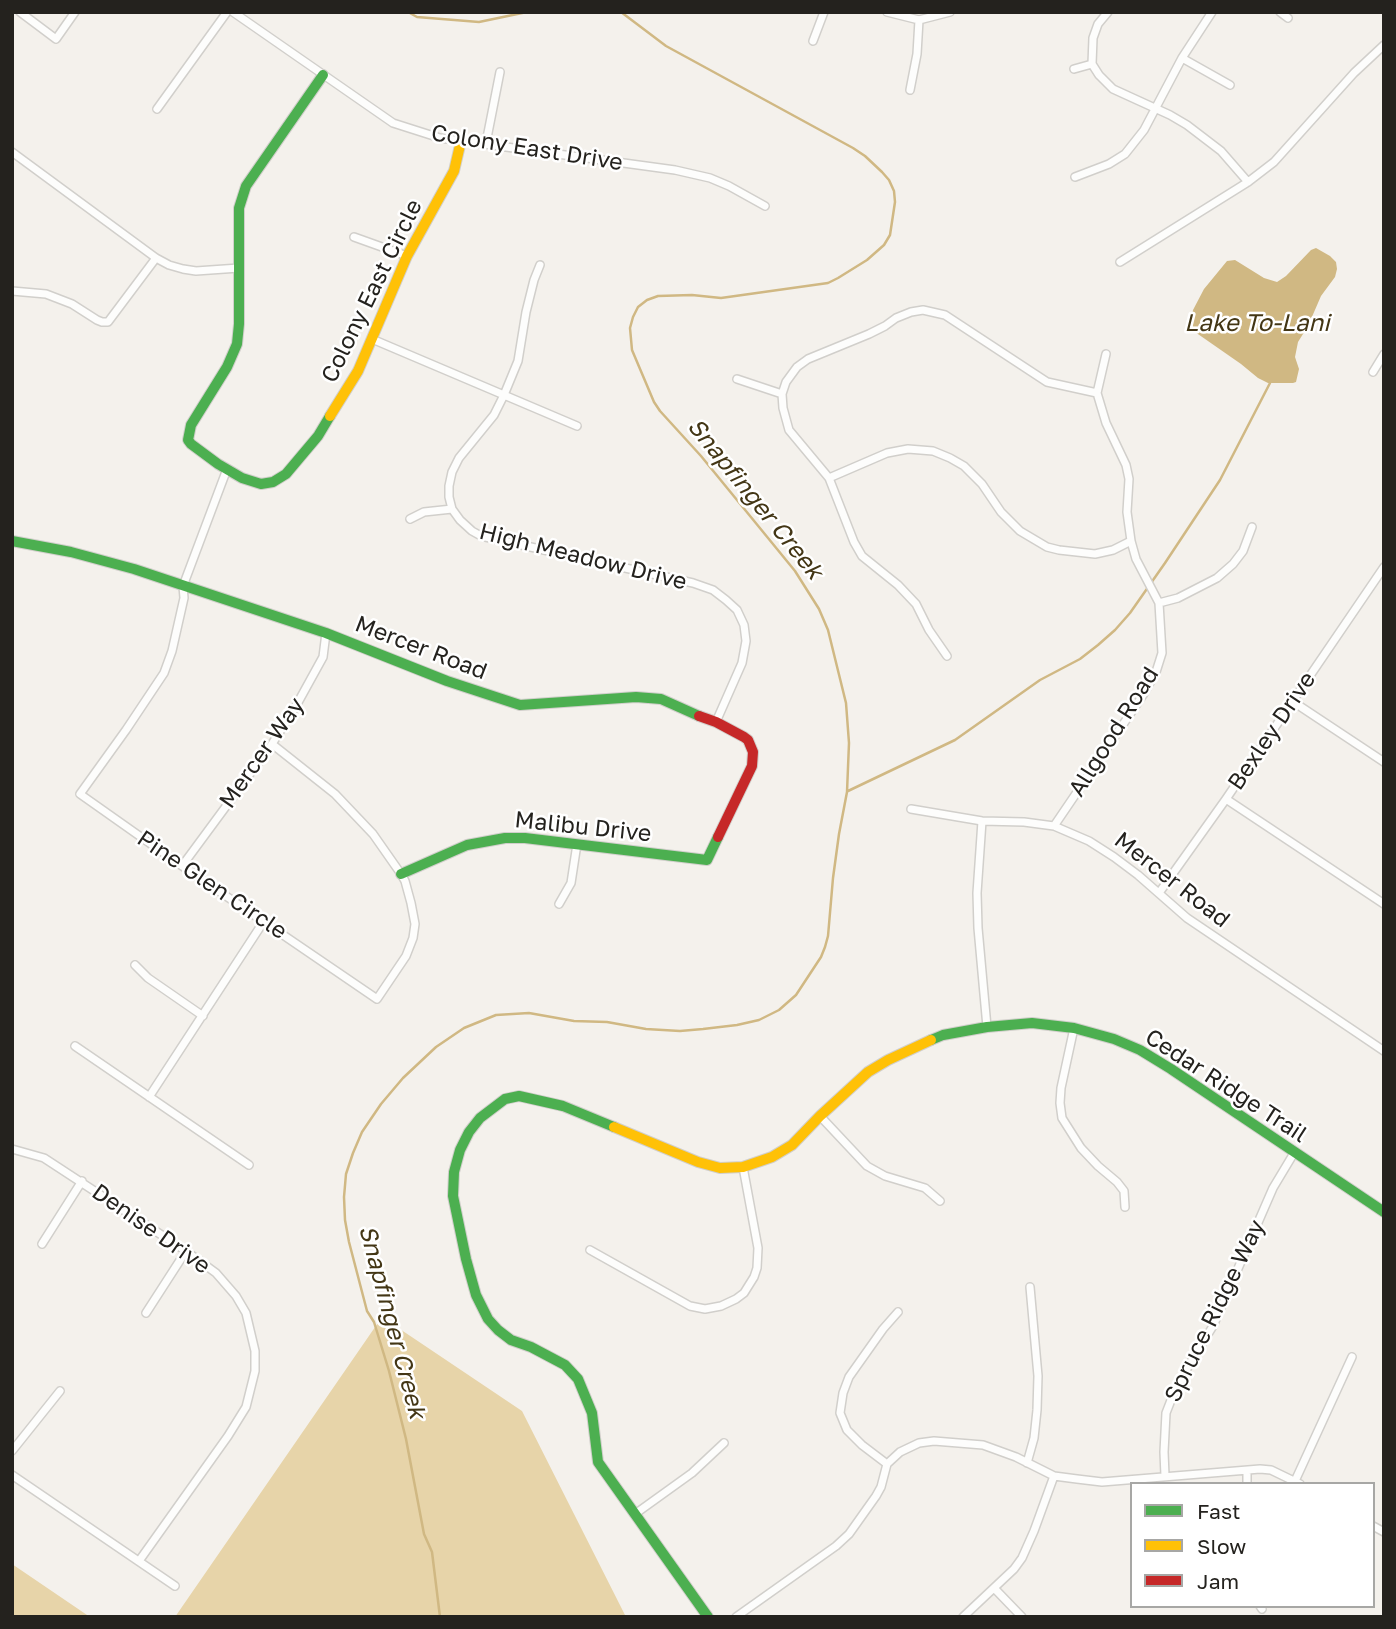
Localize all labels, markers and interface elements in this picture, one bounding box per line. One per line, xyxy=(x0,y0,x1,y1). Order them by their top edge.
street label: Colony East Drive xyxy=(429,119,625,177)
street label: Colony East Circle xyxy=(316,195,428,387)
water label: Lake To-Lani xyxy=(1184,309,1330,337)
water label: Snapfinger Creek xyxy=(681,413,829,585)
street label: High Meadow Drive xyxy=(476,518,690,596)
street label: Mercer Road xyxy=(351,610,491,686)
street label: Allgood Road xyxy=(1063,662,1165,802)
street label: Bexley Drive xyxy=(1222,667,1322,795)
street label: Mercer Way xyxy=(214,692,310,814)
street label: Malibu Drive xyxy=(513,806,653,848)
street label: Pine Glen Circle xyxy=(132,825,292,945)
street label: Mercer Road xyxy=(1109,826,1235,934)
street label: Cedar Ridge Trail xyxy=(1140,1023,1312,1149)
street label: Denise Drive xyxy=(87,1178,215,1280)
street label: Spruce Ridge Way xyxy=(1159,1215,1271,1407)
water label: Snapfinger Creek xyxy=(352,1222,432,1422)
legend xyxy=(1130,1482,1375,1608)
text: Fast xyxy=(1197,1498,1240,1524)
text: Slow xyxy=(1197,1533,1246,1559)
text: Jam xyxy=(1197,1568,1239,1594)

